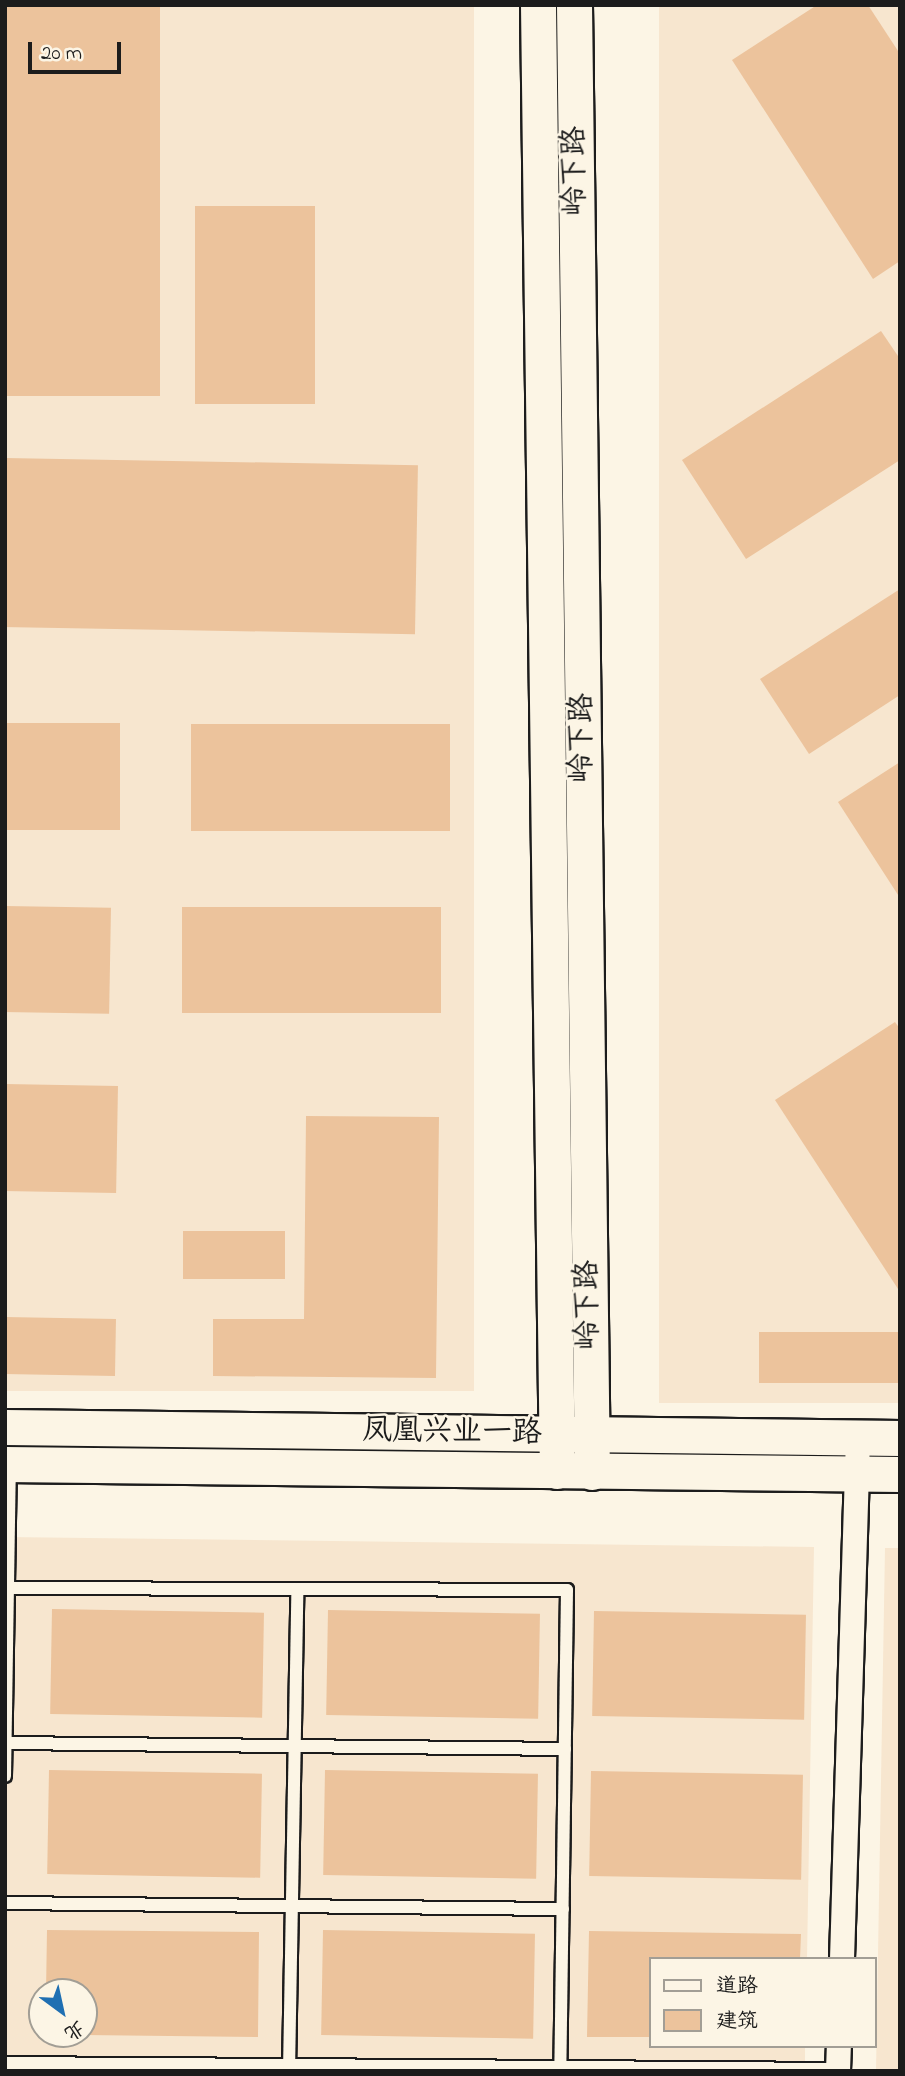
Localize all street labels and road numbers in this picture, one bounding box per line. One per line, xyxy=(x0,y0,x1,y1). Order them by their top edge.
street label: 岭下路 xyxy=(557,126,595,216)
street label: 岭下路 xyxy=(565,693,601,783)
street label: 岭下路 xyxy=(570,1260,608,1350)
street label: 凤凰兴业一路 xyxy=(362,1413,542,1453)

